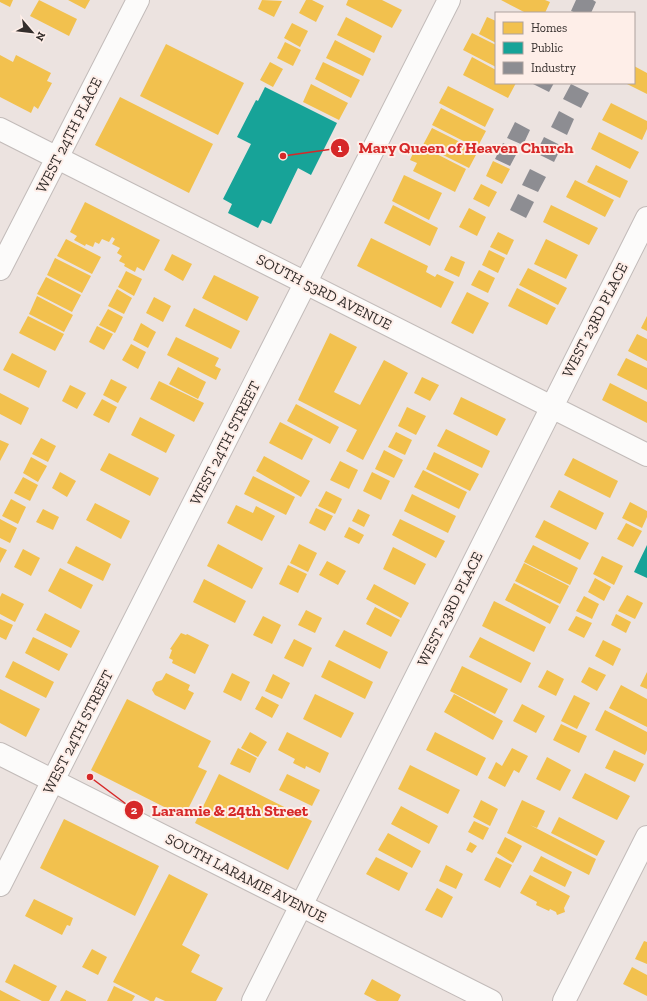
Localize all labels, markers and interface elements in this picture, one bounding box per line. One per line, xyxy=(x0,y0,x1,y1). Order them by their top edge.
north arrow xyxy=(12,12,52,52)
legend xyxy=(495,12,635,84)
text: Homes xyxy=(531,21,567,35)
text: N xyxy=(32,30,48,44)
text: Public xyxy=(531,41,564,55)
text: Industry xyxy=(531,61,577,75)
street label: WEST 24TH PLACE xyxy=(32,74,106,196)
callout: Mary Queen of Heaven Church xyxy=(330,134,581,162)
text: Mary Queen of Heaven Church xyxy=(359,138,574,157)
text: 1 xyxy=(338,141,343,155)
street label: SOUTH 53RD AVENUE xyxy=(253,250,395,334)
street label: WEST 23RD PLACE xyxy=(558,260,632,380)
street label: WEST 24TH STREET xyxy=(186,378,264,508)
street label: WEST 23RD PLACE xyxy=(413,549,487,669)
street label: WEST 24TH STREET xyxy=(39,667,117,797)
callout: Laramie & 24th Street xyxy=(124,796,316,824)
text: Laramie & 24th Street xyxy=(152,801,309,820)
text: 2 xyxy=(131,803,138,817)
street label: SOUTH LARAMIE AVENUE xyxy=(163,830,330,927)

